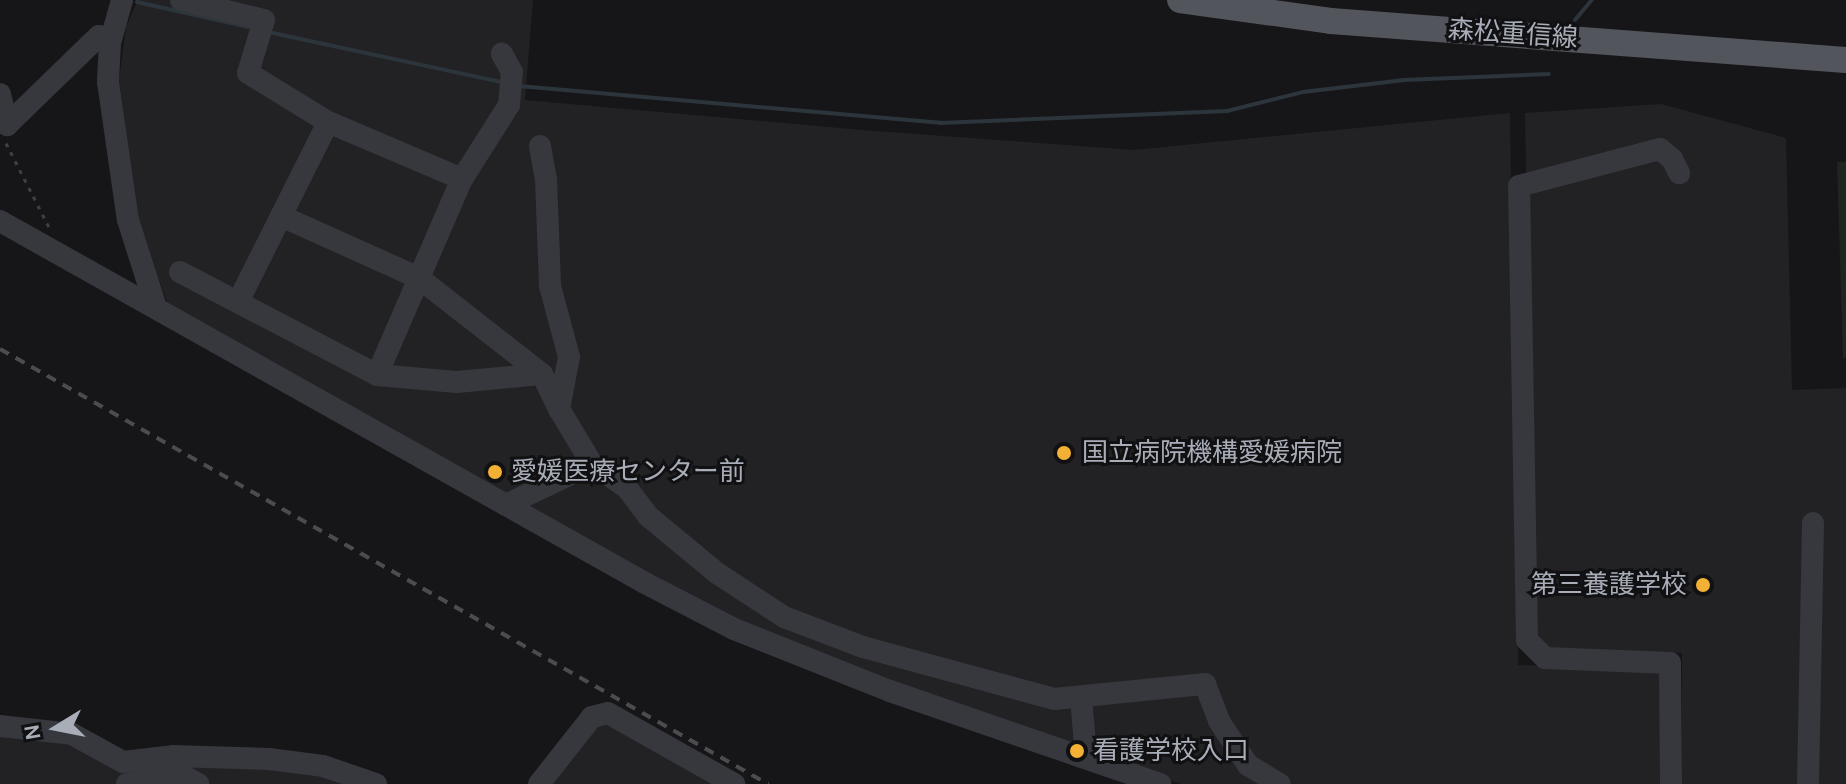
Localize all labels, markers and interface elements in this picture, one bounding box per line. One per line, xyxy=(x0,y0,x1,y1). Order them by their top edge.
street label: 森松重信線 xyxy=(1447,14,1579,54)
place label: 国立病院機構愛媛病院 xyxy=(1082,437,1342,469)
marker: 国立病院機構愛媛病院 xyxy=(1053,442,1075,464)
place label: 愛媛医療センター前 xyxy=(511,456,745,488)
marker: 愛媛医療センター前 xyxy=(486,463,504,481)
place label: 第三養護学校 xyxy=(1531,569,1687,601)
marker: 第三養護学校 xyxy=(1694,576,1712,594)
north arrow xyxy=(16,688,96,768)
text: N xyxy=(18,722,47,742)
place label: 看護学校入口 xyxy=(1093,735,1249,767)
marker: 看護学校入口 xyxy=(1068,742,1086,760)

